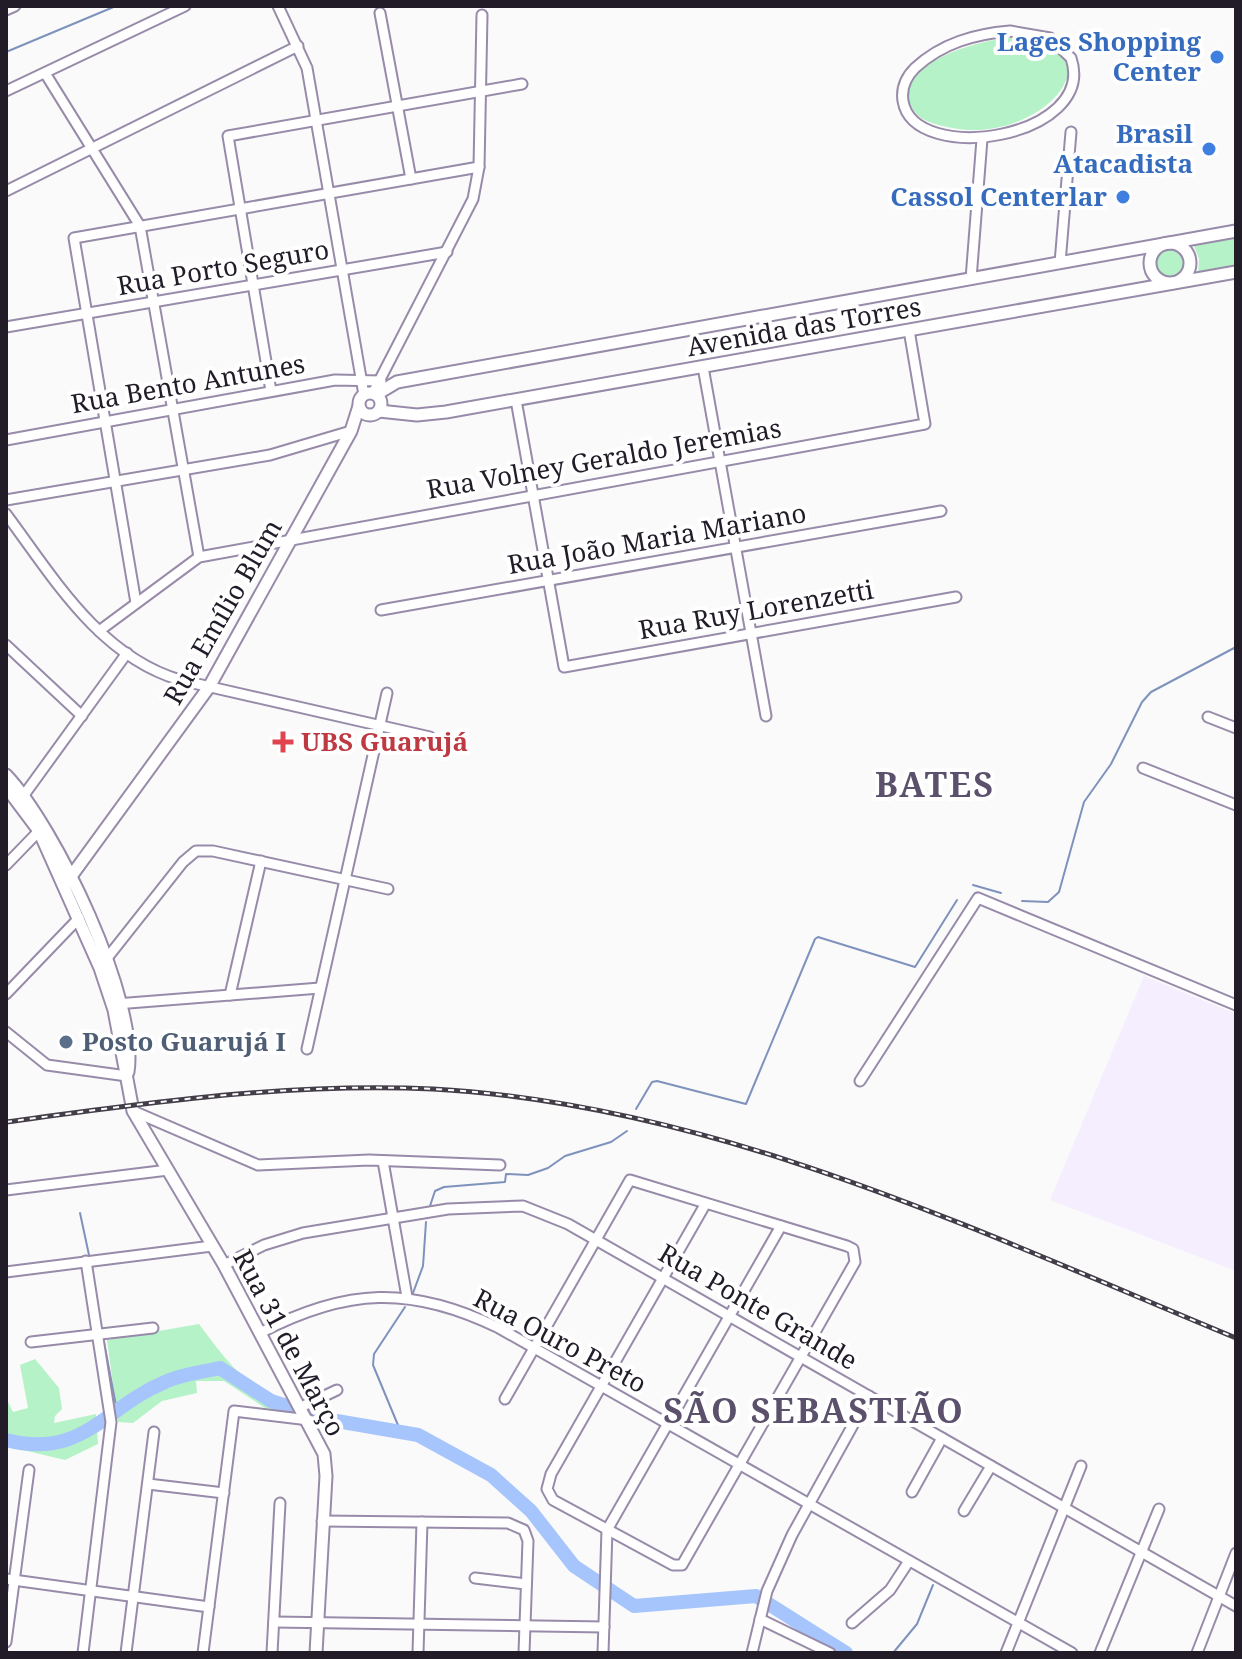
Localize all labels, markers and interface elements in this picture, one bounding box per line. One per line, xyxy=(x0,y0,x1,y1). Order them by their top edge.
place label: Lages Shopping Center xyxy=(997,23,1201,89)
marker: Lages Shopping Center xyxy=(1208,48,1226,66)
place label: Brasil Atacadista xyxy=(1053,115,1193,181)
marker: Brasil Atacadista xyxy=(1200,140,1218,158)
place label: Cassol Centerlar xyxy=(890,178,1107,214)
marker: Cassol Centerlar xyxy=(1114,188,1132,206)
street label: Rua Porto Seguro xyxy=(114,231,332,303)
street label: Avenida das Torres xyxy=(684,288,924,364)
street label: Rua Bento Antunes xyxy=(68,345,308,421)
street label: Rua Volney Geraldo Jeremias xyxy=(424,409,784,507)
street label: Rua João Maria Mariano xyxy=(505,494,809,582)
street label: Rua Emílio Blum xyxy=(154,512,290,711)
street label: Rua Ruy Lorenzetti xyxy=(636,571,876,647)
place label: UBS Guarujá xyxy=(301,723,468,759)
marker: UBS Guarujá xyxy=(272,731,294,753)
district label: BATES xyxy=(875,761,995,807)
place label: Posto Guarujá I xyxy=(82,1023,286,1059)
marker: Posto Guarujá I xyxy=(57,1033,75,1051)
street label: Rua Ponte Grande xyxy=(653,1235,864,1378)
street label: Rua 31 de Março xyxy=(226,1243,354,1442)
street label: Rua Ouro Preto xyxy=(468,1279,653,1401)
district label: SÃO SEBASTIÃO xyxy=(663,1387,965,1433)

